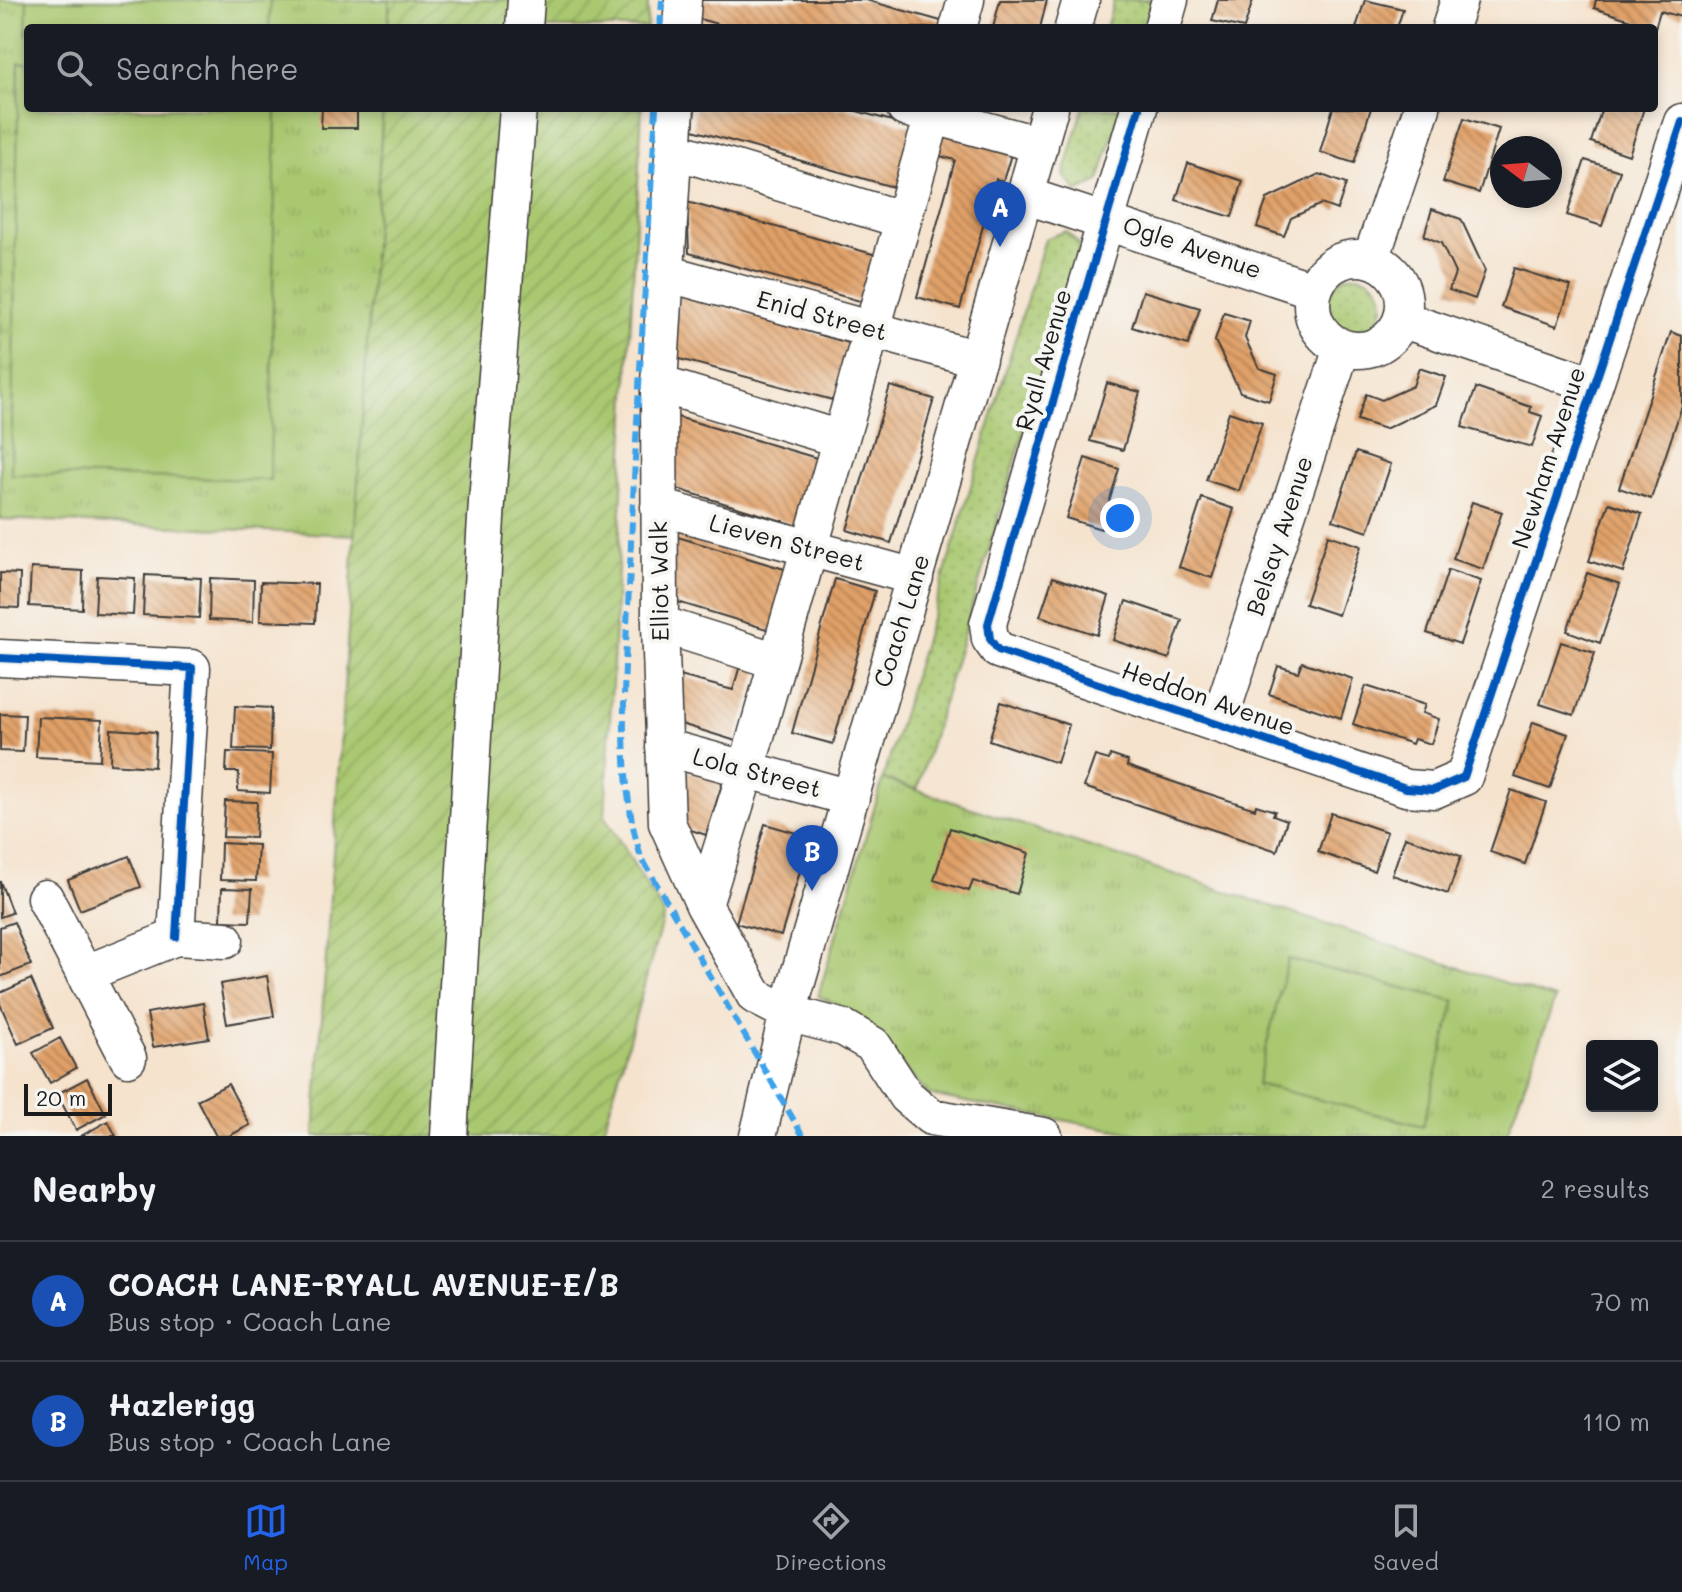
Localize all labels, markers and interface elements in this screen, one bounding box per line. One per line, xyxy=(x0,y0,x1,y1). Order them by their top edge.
search box xyxy=(24,24,1658,112)
icon: search xyxy=(52,46,96,90)
text: Search here xyxy=(116,48,299,88)
north arrow xyxy=(1490,136,1562,208)
pin: A xyxy=(974,181,1026,247)
street label: Ogle Avenue xyxy=(1119,208,1266,285)
street label: Enid Street xyxy=(754,282,891,347)
street label: Ryall Avenue xyxy=(1008,285,1078,434)
street label: Newham Avenue xyxy=(1504,363,1592,552)
street label: Belsay Avenue xyxy=(1238,452,1319,619)
your location xyxy=(1100,498,1140,538)
street label: Lieven Street xyxy=(706,506,869,577)
street label: Elliot Walk xyxy=(642,521,675,641)
street label: Coach Lane xyxy=(866,550,935,691)
street label: Heddon Avenue xyxy=(1118,654,1299,742)
street label: Lola Street xyxy=(690,740,825,804)
pin: B xyxy=(786,825,838,891)
map controls xyxy=(1586,1040,1658,1112)
button: layers xyxy=(1586,1040,1658,1112)
scale bar xyxy=(24,1080,112,1116)
text: 20 m xyxy=(36,1083,86,1112)
text: Nearby xyxy=(32,1166,157,1211)
text: 2 results xyxy=(1541,1171,1650,1205)
text: COACH LANE-RYALL AVENUE-E/B xyxy=(108,1264,619,1304)
text: A xyxy=(49,1284,67,1318)
text: 70 m xyxy=(1590,1284,1650,1318)
text: Bus stop · Coach Lane xyxy=(108,1304,392,1338)
text: Hazlerigg xyxy=(108,1384,255,1424)
text: B xyxy=(49,1404,67,1438)
text: 110 m xyxy=(1582,1404,1650,1438)
text: Bus stop · Coach Lane xyxy=(108,1424,392,1458)
tab: Map xyxy=(243,1499,288,1576)
tab: Directions xyxy=(775,1499,887,1576)
tab: Saved xyxy=(1373,1499,1439,1576)

